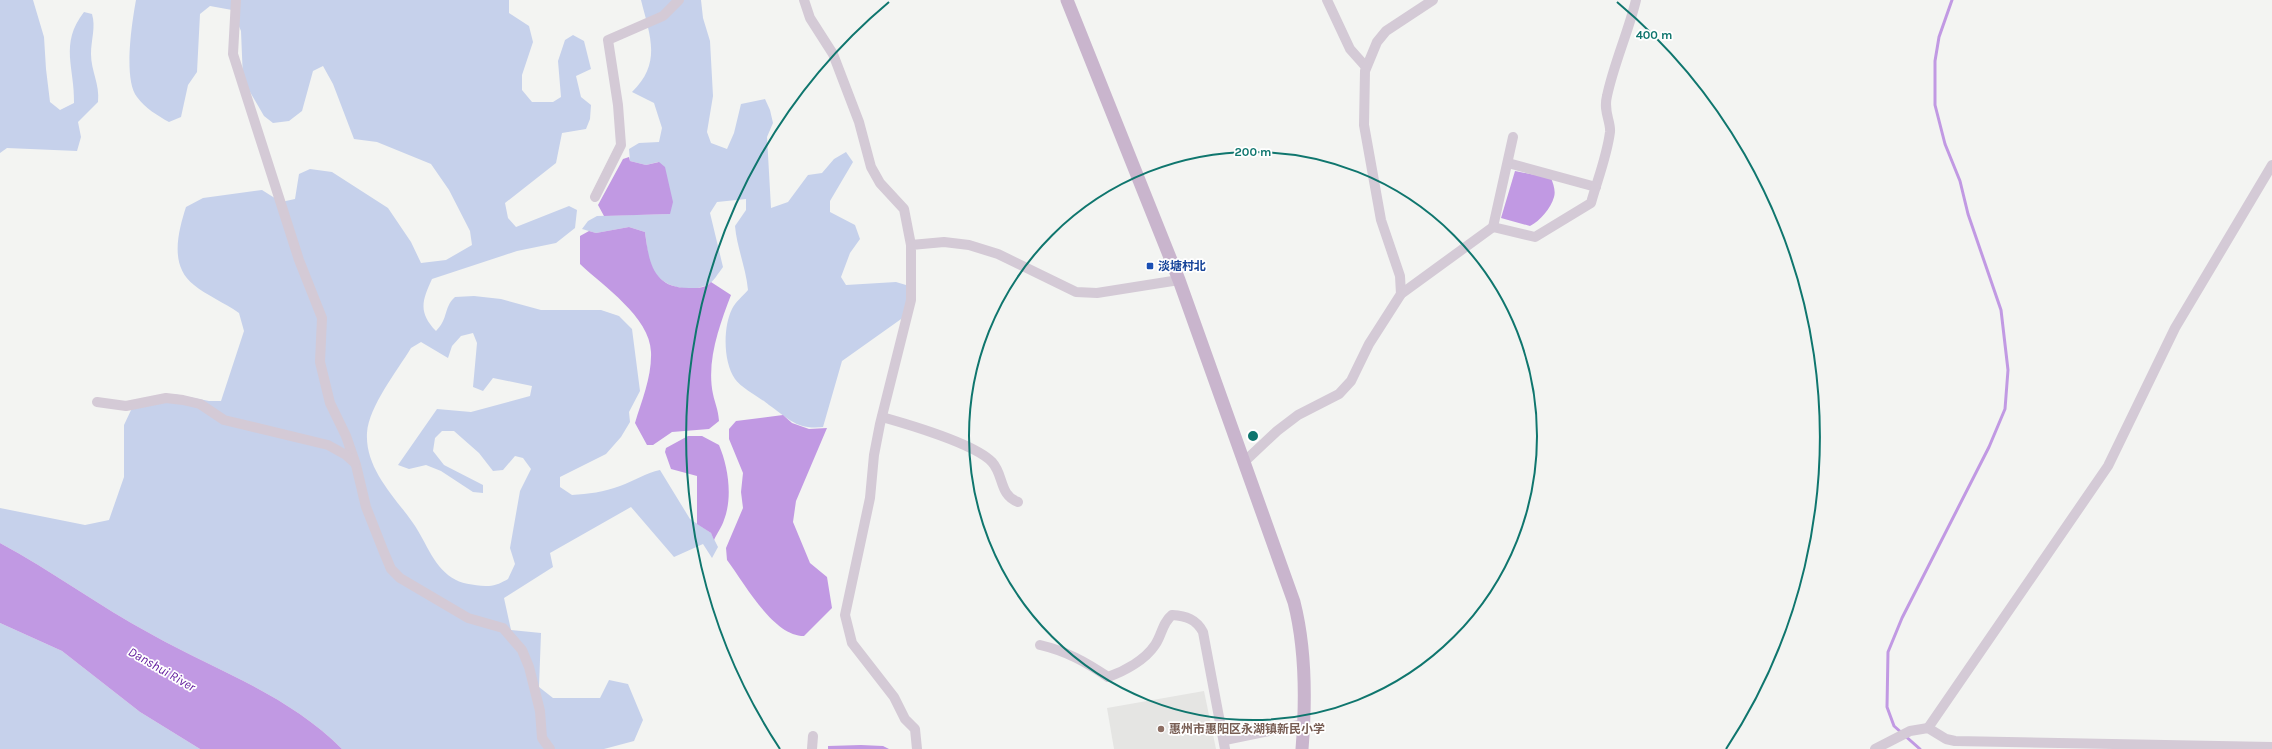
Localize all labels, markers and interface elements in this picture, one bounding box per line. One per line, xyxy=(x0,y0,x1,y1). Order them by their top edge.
text: 400 m xyxy=(1636,28,1672,42)
text: 200 m xyxy=(1235,145,1271,159)
place label: 淡塘村北 xyxy=(1158,259,1206,273)
marker: 淡塘村北 xyxy=(1145,261,1155,271)
centre of rings xyxy=(1246,429,1260,443)
water label: Danshui River xyxy=(126,644,199,695)
place label: 惠州市惠阳区永湖镇新民小学 xyxy=(1169,722,1325,736)
marker: 惠州市惠阳区永湖镇新民小学 xyxy=(1156,724,1166,734)

